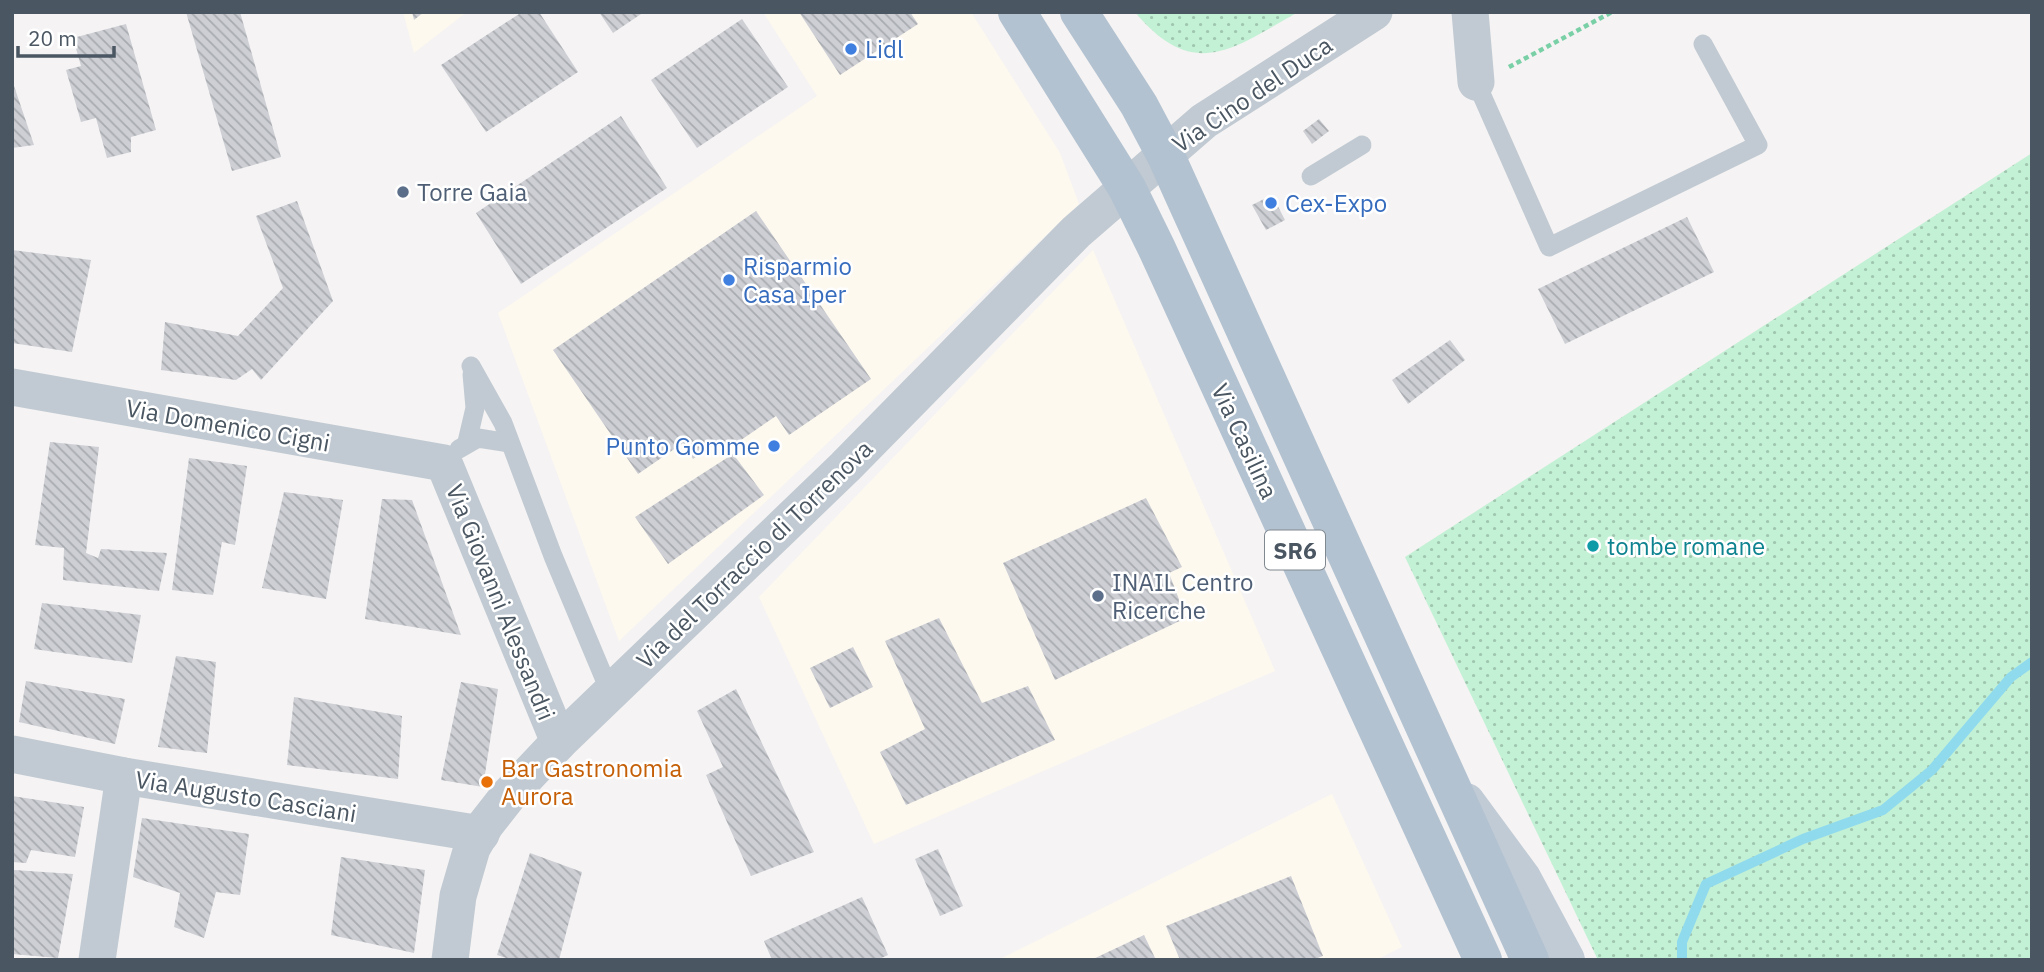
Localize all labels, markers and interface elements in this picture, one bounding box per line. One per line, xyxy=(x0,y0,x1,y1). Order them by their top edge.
scale bar xyxy=(18,14,114,58)
text: 20 m xyxy=(28,24,77,52)
street label: Via Cino del Duca xyxy=(1166,28,1338,159)
place label: Lidl xyxy=(865,33,903,65)
marker: Lidl xyxy=(843,41,859,57)
place label: Torre Gaia xyxy=(417,176,527,208)
marker: Torre Gaia xyxy=(395,184,411,200)
place label: Cex-Expo xyxy=(1285,187,1387,219)
marker: Cex-Expo xyxy=(1263,195,1279,211)
place label: Risparmio Casa Iper xyxy=(743,250,852,310)
marker: Risparmio Casa Iper xyxy=(721,272,737,288)
street label: Via Casilina xyxy=(1204,378,1286,504)
street label: Via Domenico Cigni xyxy=(123,391,333,459)
place label: Punto Gomme xyxy=(606,430,760,462)
street label: Via del Torraccio di Torrenova xyxy=(629,432,879,675)
marker: Punto Gomme xyxy=(766,438,782,454)
street label: Via Giovanni Alessandri xyxy=(439,479,563,725)
road number: SR6 xyxy=(1265,530,1325,570)
place label: tombe romane xyxy=(1607,530,1765,562)
marker: tombe romane xyxy=(1585,538,1601,554)
place label: INAIL Centro Ricerche xyxy=(1112,566,1254,626)
marker: INAIL Centro Ricerche xyxy=(1090,588,1106,604)
place label: Bar Gastronomia Aurora xyxy=(501,752,683,812)
street label: Via Augusto Casciani xyxy=(133,763,359,829)
marker: Bar Gastronomia Aurora xyxy=(479,774,495,790)

